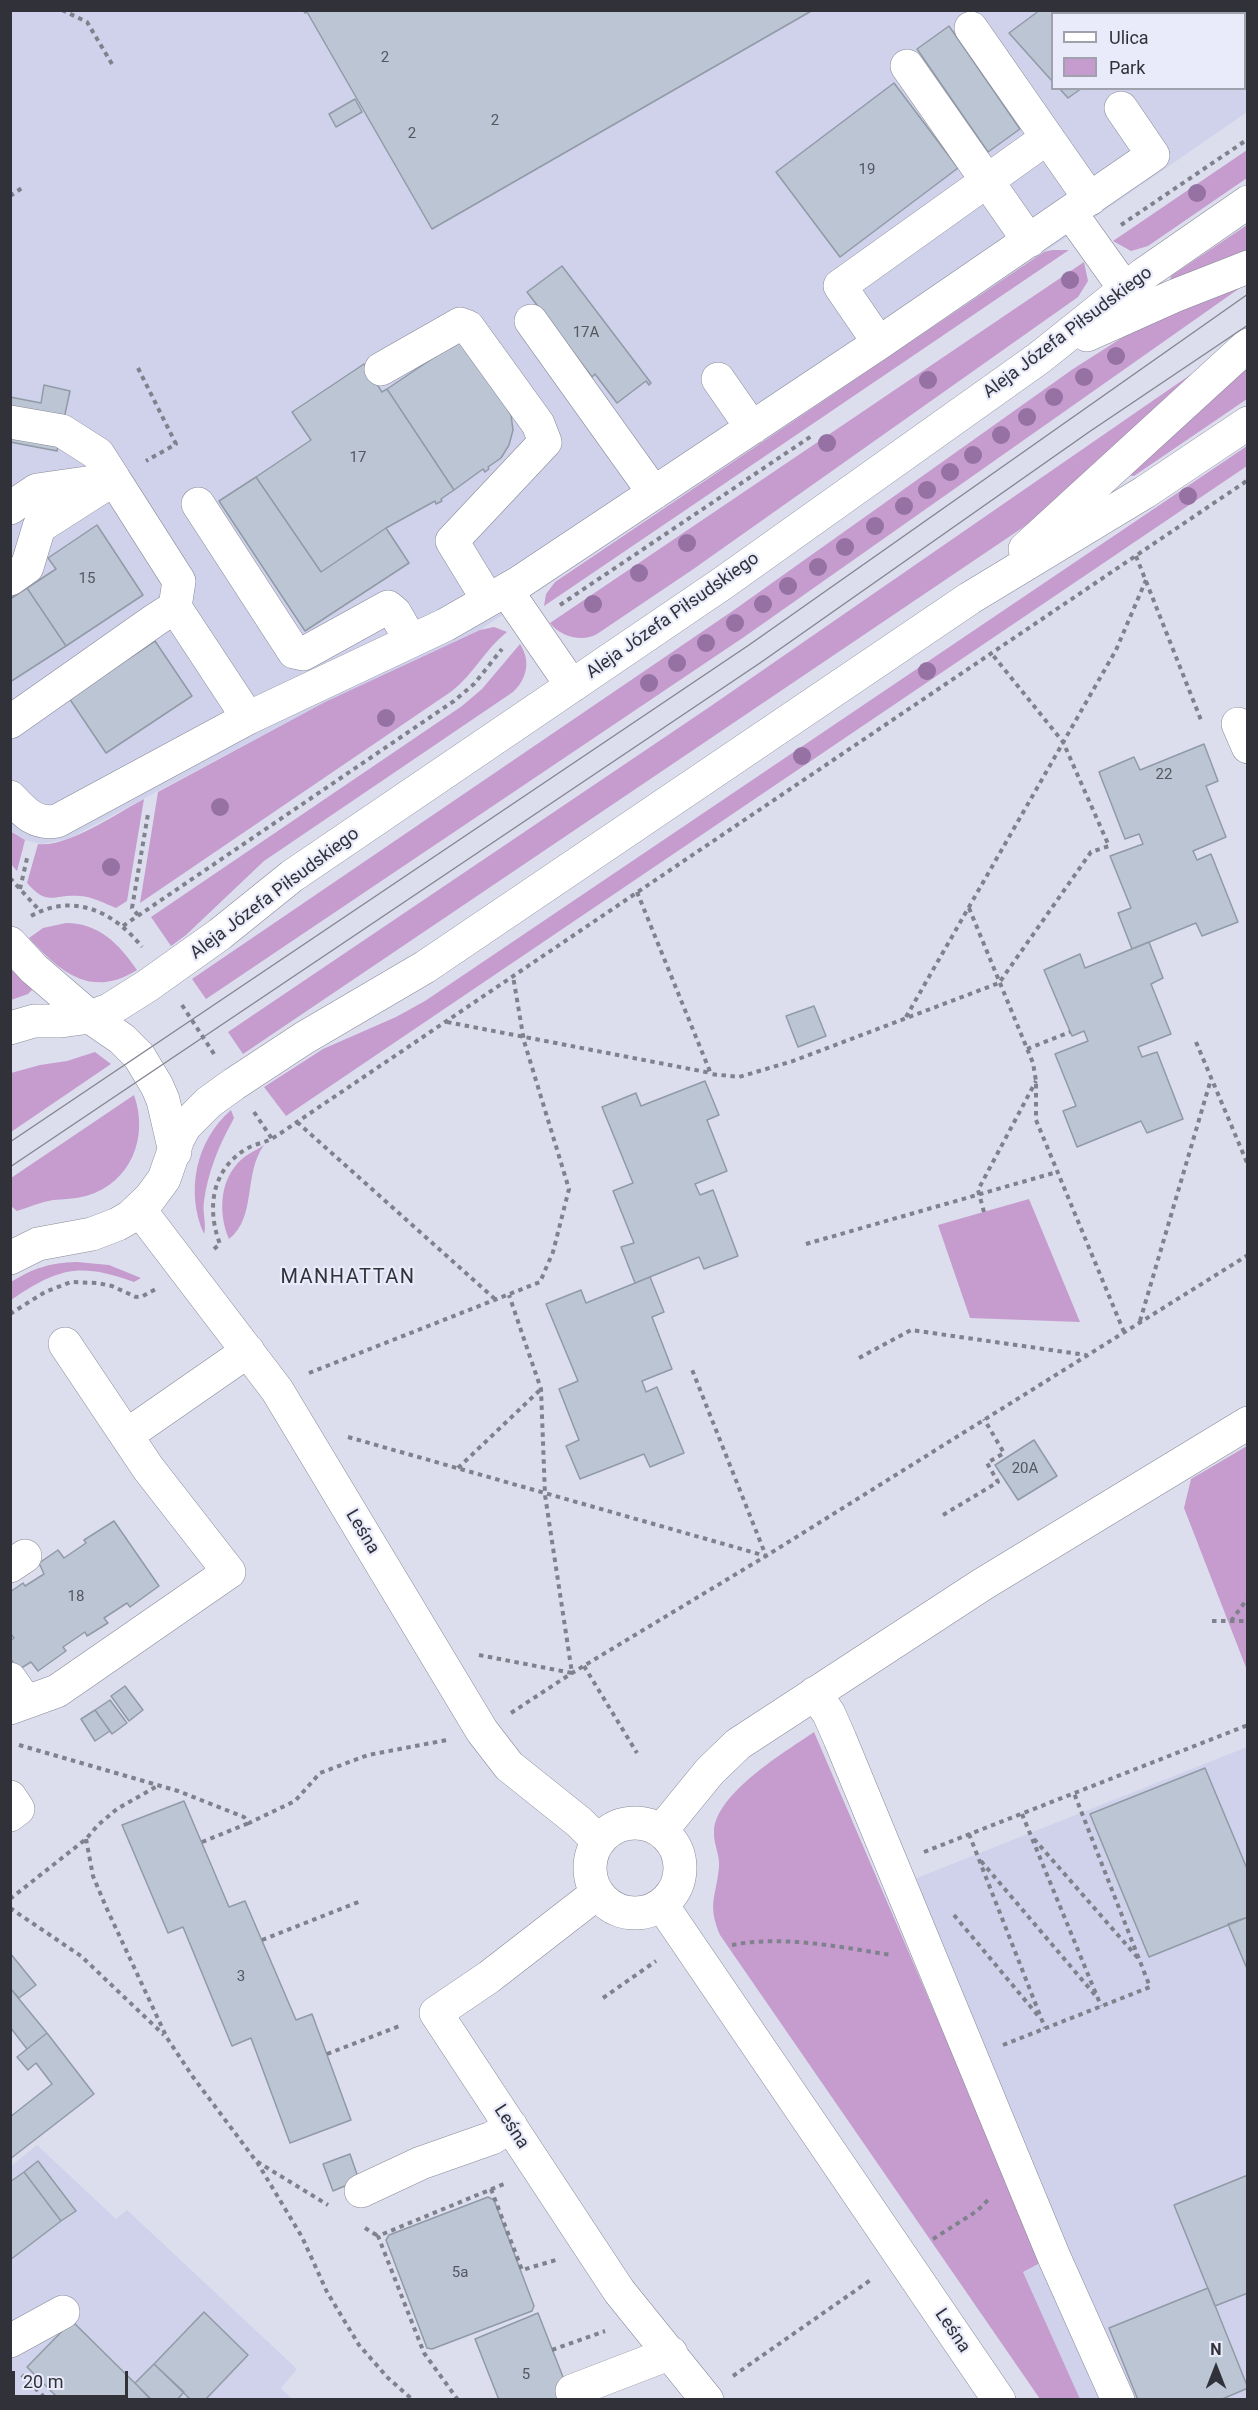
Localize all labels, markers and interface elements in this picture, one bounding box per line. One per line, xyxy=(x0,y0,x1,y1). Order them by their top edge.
legend xyxy=(1051,12,1246,90)
text: Ulica xyxy=(1109,27,1149,48)
house number: 2 xyxy=(381,49,389,67)
text: Park xyxy=(1109,57,1145,78)
house number: 2 xyxy=(491,112,499,130)
house number: 2 xyxy=(408,125,416,143)
house number: 19 xyxy=(859,161,875,179)
street label: Aleja Józefa Piłsudskiego xyxy=(979,262,1157,404)
house number: 17A xyxy=(573,324,599,342)
house number: 17 xyxy=(350,449,366,467)
street label: Aleja Józefa Piłsudskiego xyxy=(583,548,763,684)
house number: 15 xyxy=(79,570,95,588)
house number: 22 xyxy=(1156,766,1172,784)
street label: Aleja Józefa Piłsudskiego xyxy=(186,823,364,965)
district label: MANHATTAN xyxy=(280,1266,416,1290)
house number: 20A xyxy=(1012,1460,1038,1478)
street label: Leśna xyxy=(340,1506,384,1558)
house number: 18 xyxy=(68,1588,84,1606)
house number: 3 xyxy=(237,1968,245,1986)
street label: Leśna xyxy=(489,2101,533,2153)
house number: 5a xyxy=(452,2264,468,2282)
street label: Leśna xyxy=(930,2305,974,2357)
north arrow xyxy=(1186,2338,1246,2398)
text: N xyxy=(1210,2340,1222,2359)
scale bar xyxy=(15,2359,130,2397)
house number: 5 xyxy=(522,2366,530,2384)
text: 20 m xyxy=(23,2371,63,2392)

